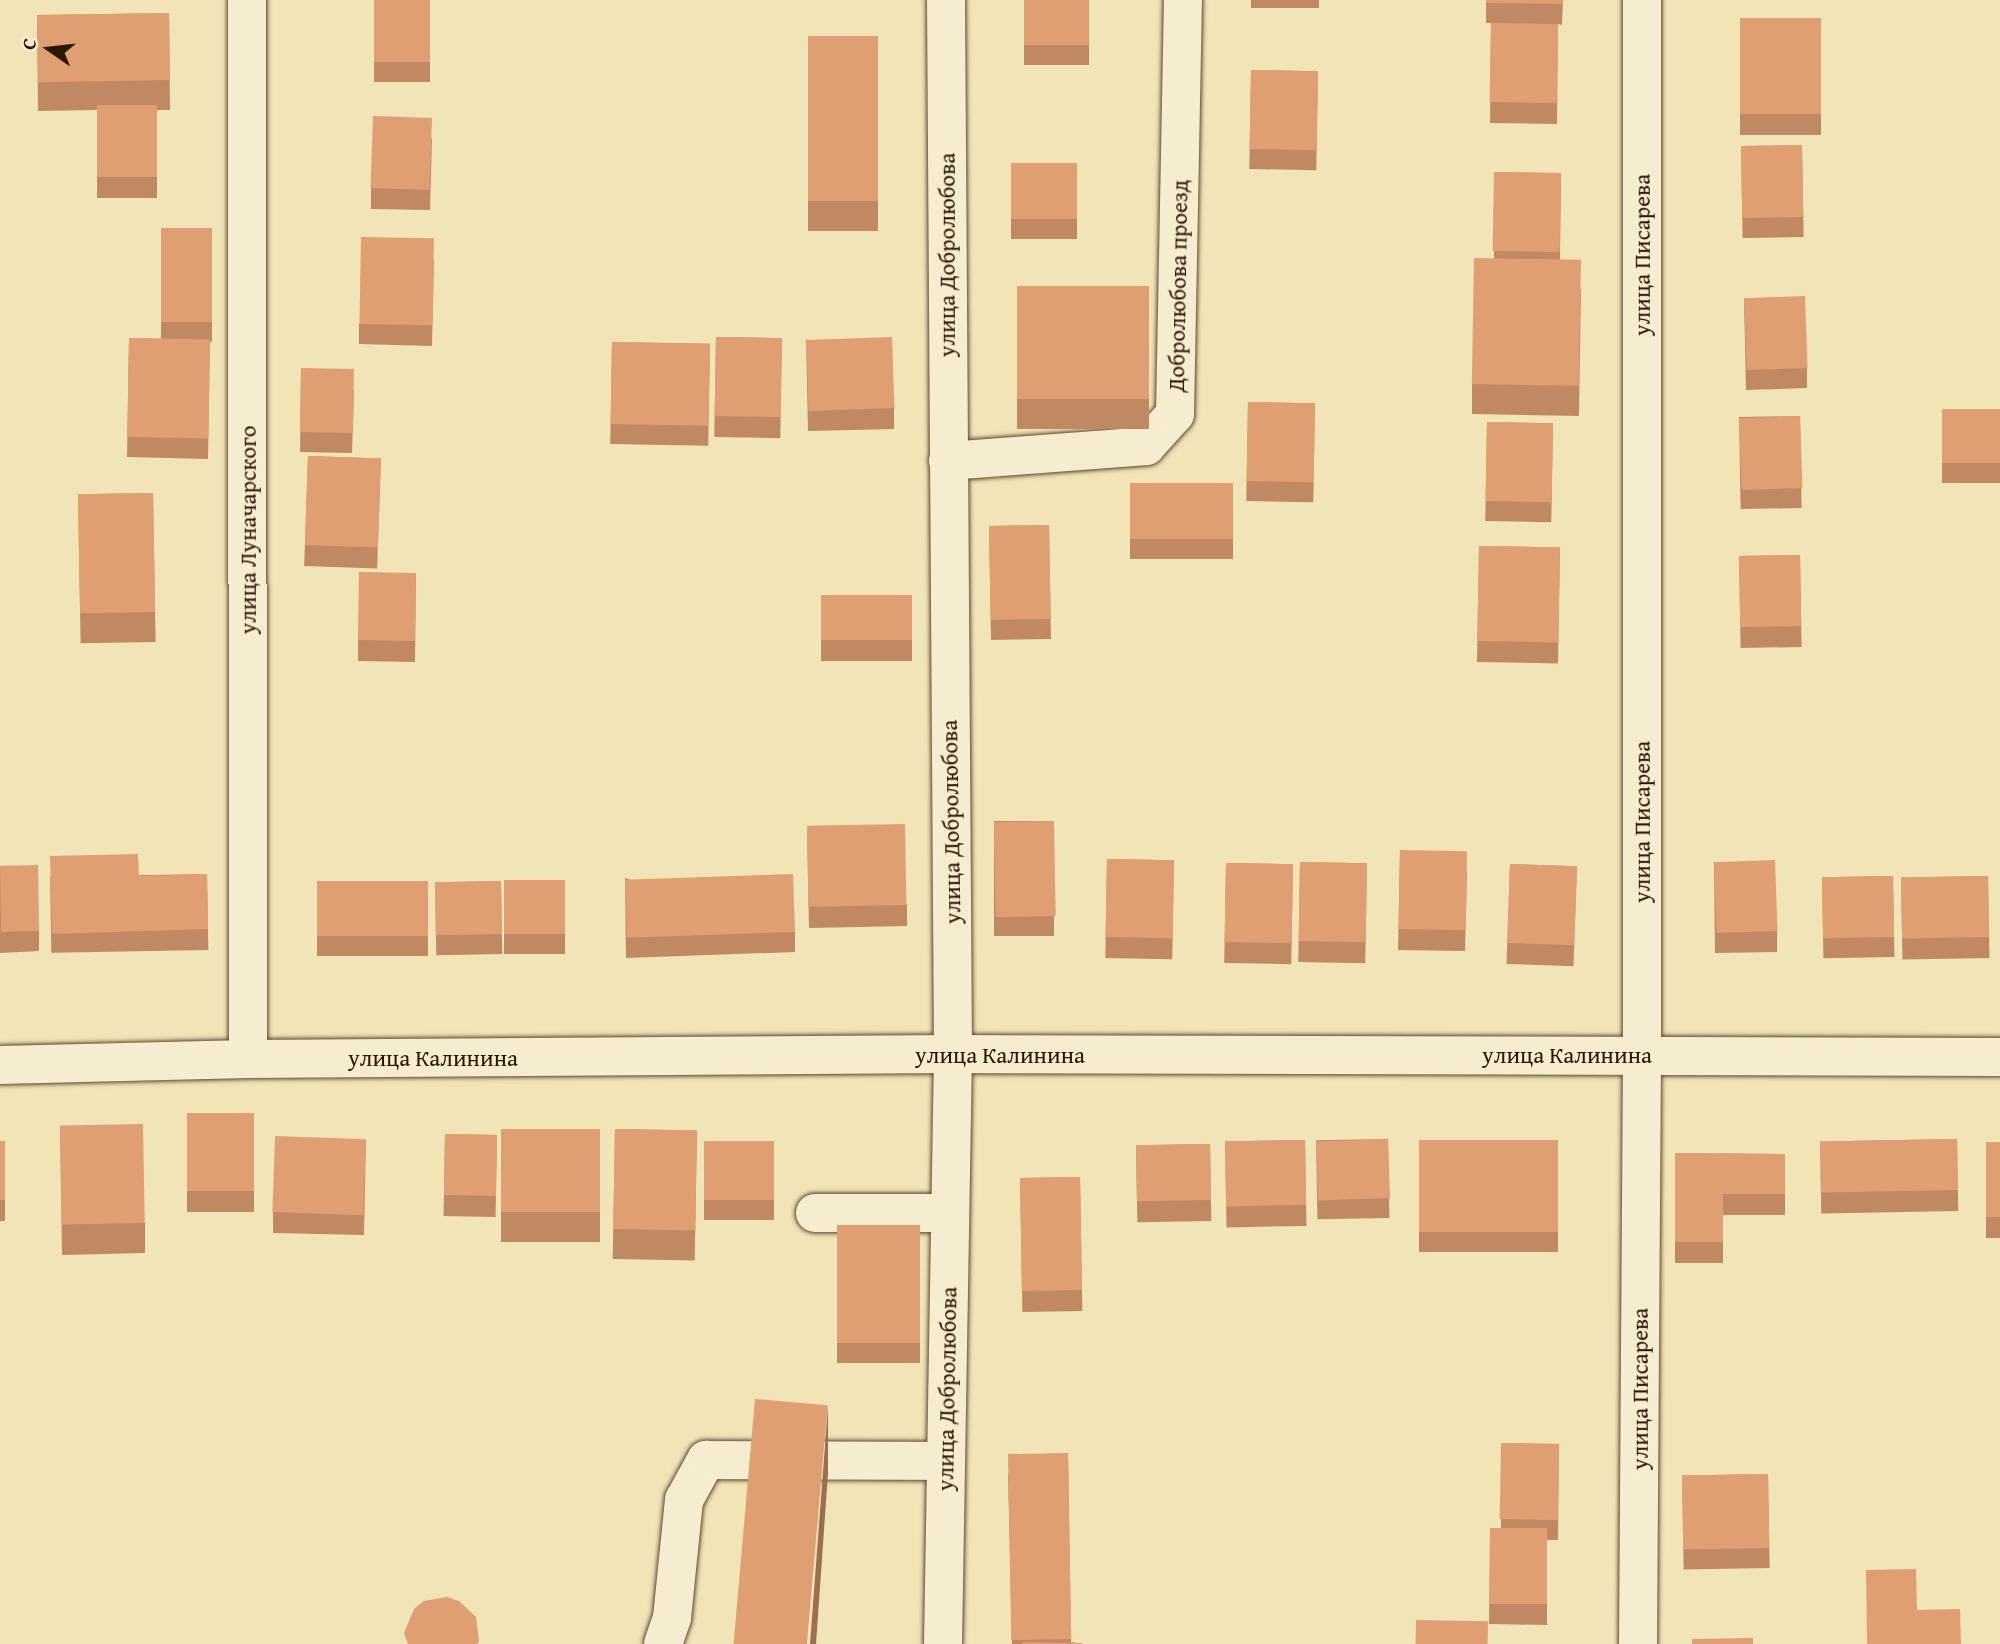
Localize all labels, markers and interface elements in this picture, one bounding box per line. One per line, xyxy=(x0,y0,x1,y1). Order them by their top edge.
north arrow xyxy=(14,14,84,84)
text: С xyxy=(14,35,44,53)
street label: улица Добролюбова xyxy=(933,153,961,357)
street label: улица Писарева xyxy=(1628,174,1656,336)
street label: Добролюбова проезд xyxy=(1162,179,1194,393)
street label: улица Луначарского xyxy=(234,426,262,634)
street label: улица Добролюбова xyxy=(935,720,967,924)
street label: улица Писарева xyxy=(1628,741,1656,903)
street label: улица Калинина xyxy=(915,1041,1085,1069)
street label: улица Калинина xyxy=(1482,1041,1652,1069)
street label: улица Калинина xyxy=(348,1044,518,1072)
street label: улица Добролюбова xyxy=(931,1287,963,1491)
street label: улица Писарева xyxy=(1626,1308,1654,1470)

